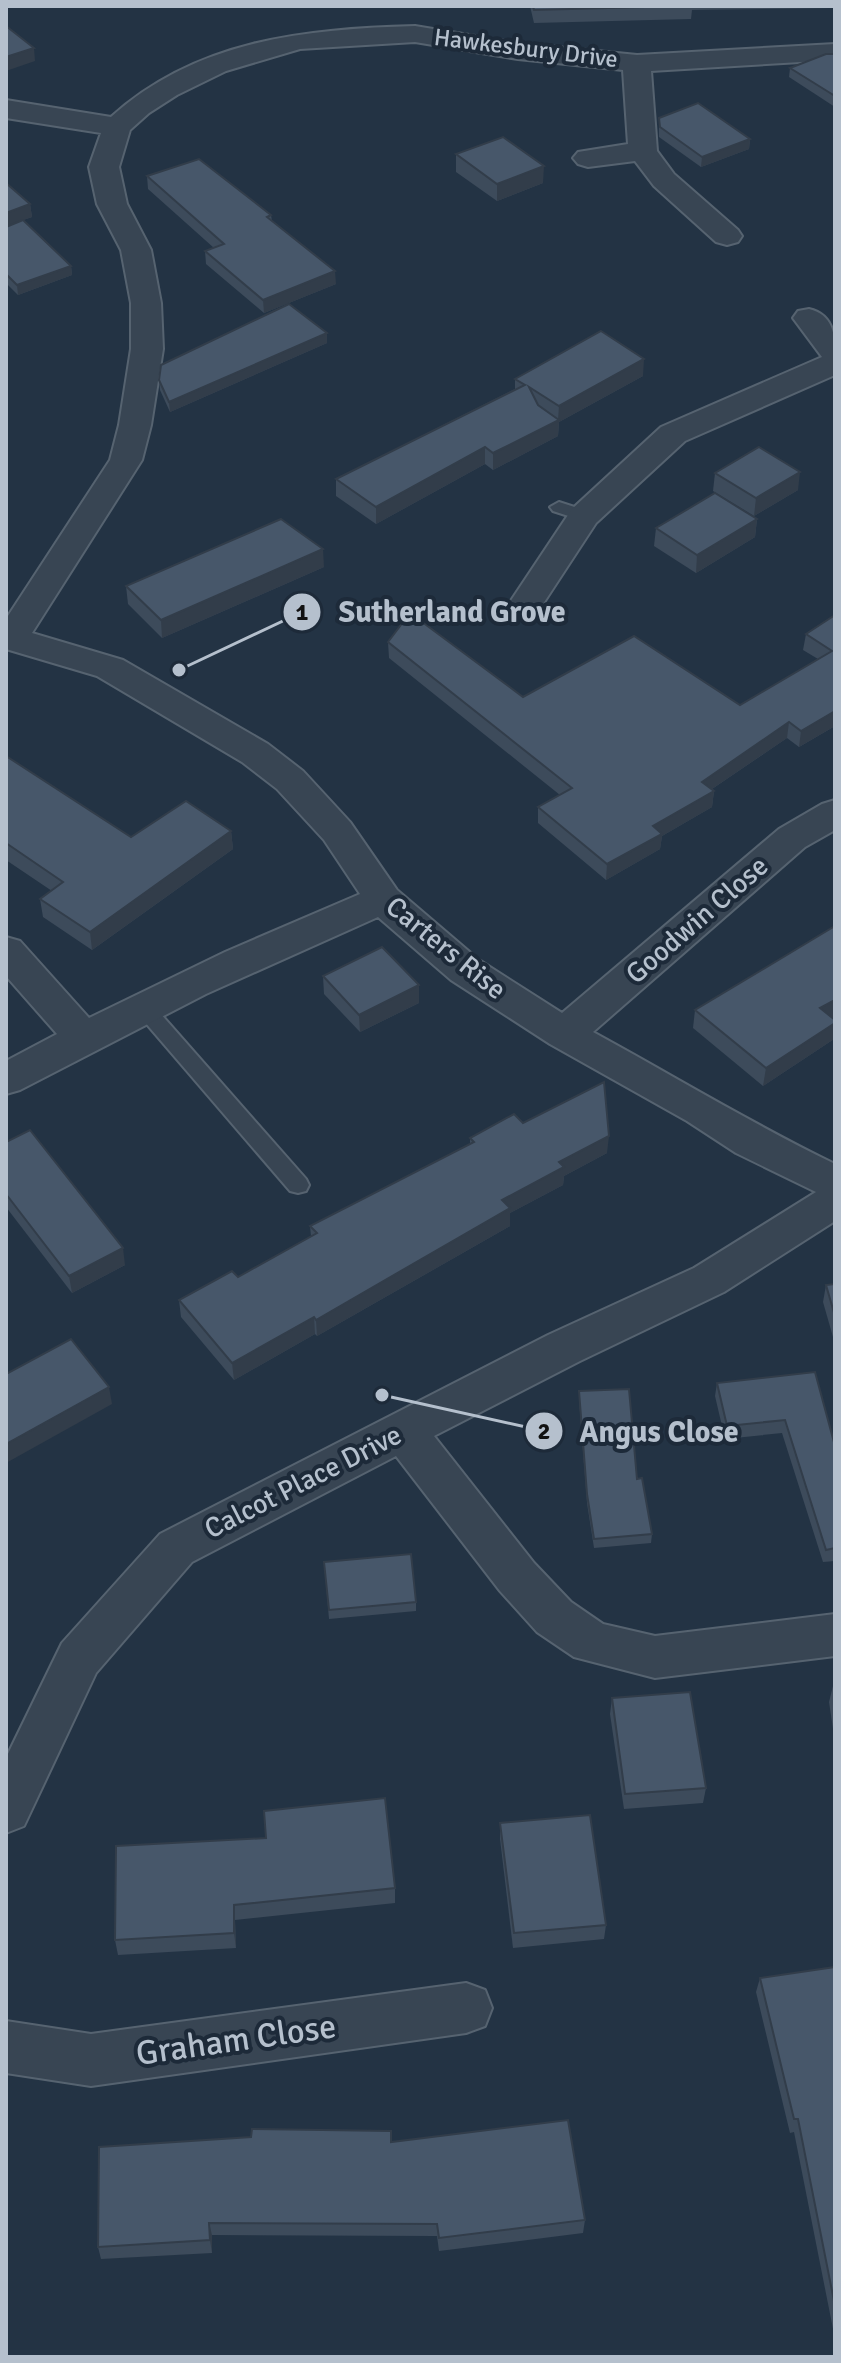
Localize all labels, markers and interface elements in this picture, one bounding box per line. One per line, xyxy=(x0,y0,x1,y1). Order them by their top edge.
street label: Hawkesbury Drive xyxy=(432,22,620,74)
callout: Sutherland Grove xyxy=(282,585,581,639)
text: Sutherland Grove xyxy=(338,594,566,631)
text: 1 xyxy=(296,597,309,627)
street label: Goodwin Close xyxy=(619,849,775,991)
street label: Carters Rise xyxy=(379,889,513,1007)
callout: Angus Close xyxy=(524,1404,755,1458)
text: Angus Close xyxy=(579,1414,739,1451)
text: 2 xyxy=(538,1416,550,1446)
street label: Calcot Place Drive xyxy=(199,1418,407,1546)
street label: Graham Close xyxy=(133,2005,339,2075)

